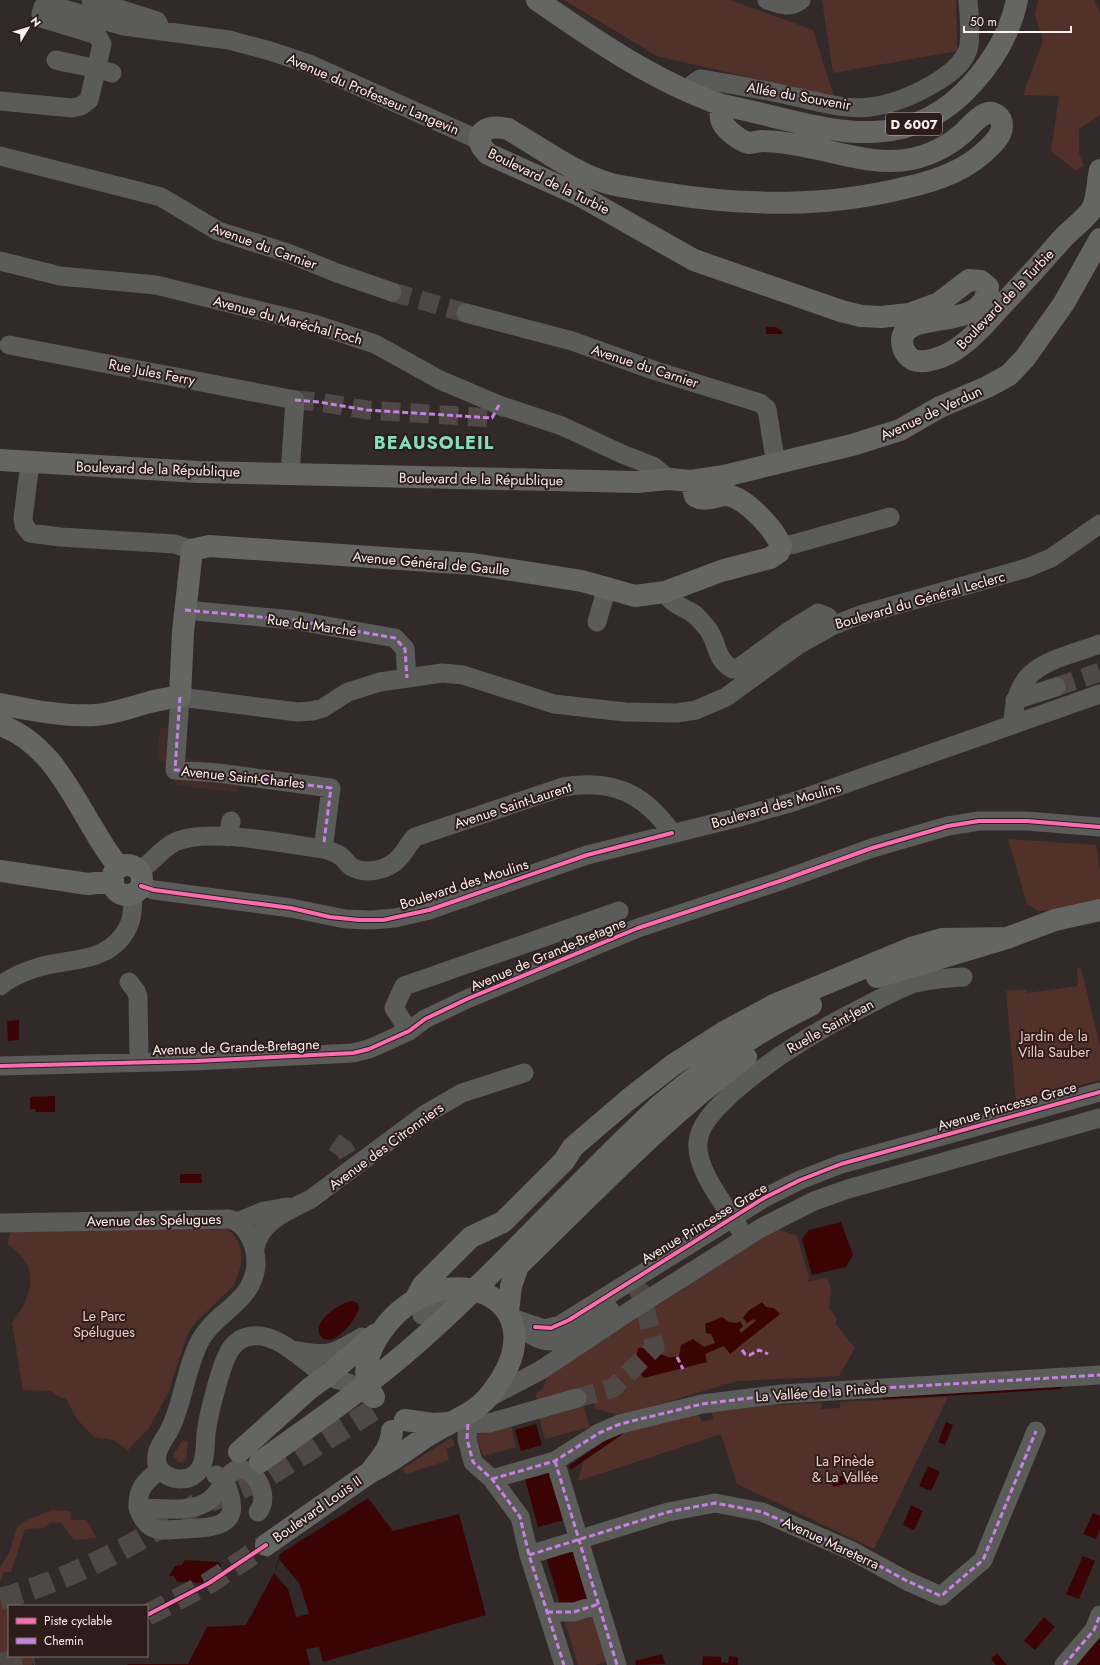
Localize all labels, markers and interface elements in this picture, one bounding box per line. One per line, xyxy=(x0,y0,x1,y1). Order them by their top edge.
north arrow xyxy=(8,8,48,48)
scale bar xyxy=(964,8,1071,34)
text: N xyxy=(27,13,45,30)
text: 50 m xyxy=(970,13,997,31)
street label: Avenue du Professeur Langevin xyxy=(284,49,462,139)
street label: Allée du Souvenir xyxy=(745,77,853,115)
road number: D 6007 xyxy=(886,113,942,135)
street label: Boulevard de la Turbie xyxy=(485,143,613,219)
street label: Avenue du Carnier xyxy=(208,218,320,275)
street label: Boulevard de la Turbie xyxy=(952,244,1058,354)
street label: Avenue du Maréchal Foch xyxy=(211,290,365,350)
street label: Avenue du Carnier xyxy=(589,339,701,393)
street label: Rue Jules Ferry xyxy=(107,354,198,390)
street label: Avenue de Verdun xyxy=(877,381,985,445)
district label: BEAUSOLEIL xyxy=(374,430,494,456)
street label: Boulevard de la République xyxy=(76,456,240,482)
street label: Boulevard de la République xyxy=(399,468,563,490)
street label: Avenue Général de Gaulle xyxy=(352,546,510,580)
street label: Boulevard du Général Leclerc xyxy=(833,566,1007,634)
street label: Rue du Marché xyxy=(266,609,358,641)
street label: Avenue Saint-Charles xyxy=(180,761,306,793)
street label: Avenue Saint-Laurent xyxy=(452,776,575,833)
street label: Boulevard des Moulins xyxy=(709,777,844,833)
street label: Boulevard des Moulins xyxy=(397,854,531,914)
street label: Avenue de Grande-Bretagne xyxy=(467,912,629,996)
street label: Ruelle Saint-Jean xyxy=(783,994,877,1058)
park label: Jardin de la Villa Sauber xyxy=(1018,1026,1090,1062)
street label: Avenue de Grande-Bretagne xyxy=(152,1034,320,1060)
street label: Avenue Princesse Grace xyxy=(935,1077,1079,1135)
street label: Avenue des Citronniers xyxy=(324,1097,448,1195)
street label: Avenue Princesse Grace xyxy=(637,1177,771,1269)
street label: Avenue des Spélugues xyxy=(87,1209,222,1231)
park label: Le Parc Spélugues xyxy=(73,1306,135,1342)
street label: La Vallée de la Pinède xyxy=(755,1377,887,1407)
park label: La Pinède & La Vallée xyxy=(812,1451,878,1487)
street label: Boulevard Louis II xyxy=(268,1471,366,1547)
street label: Avenue Mareterra xyxy=(779,1512,883,1574)
legend xyxy=(8,1605,148,1657)
text: Piste cyclable xyxy=(44,1612,112,1630)
text: Chemin xyxy=(44,1632,83,1650)

